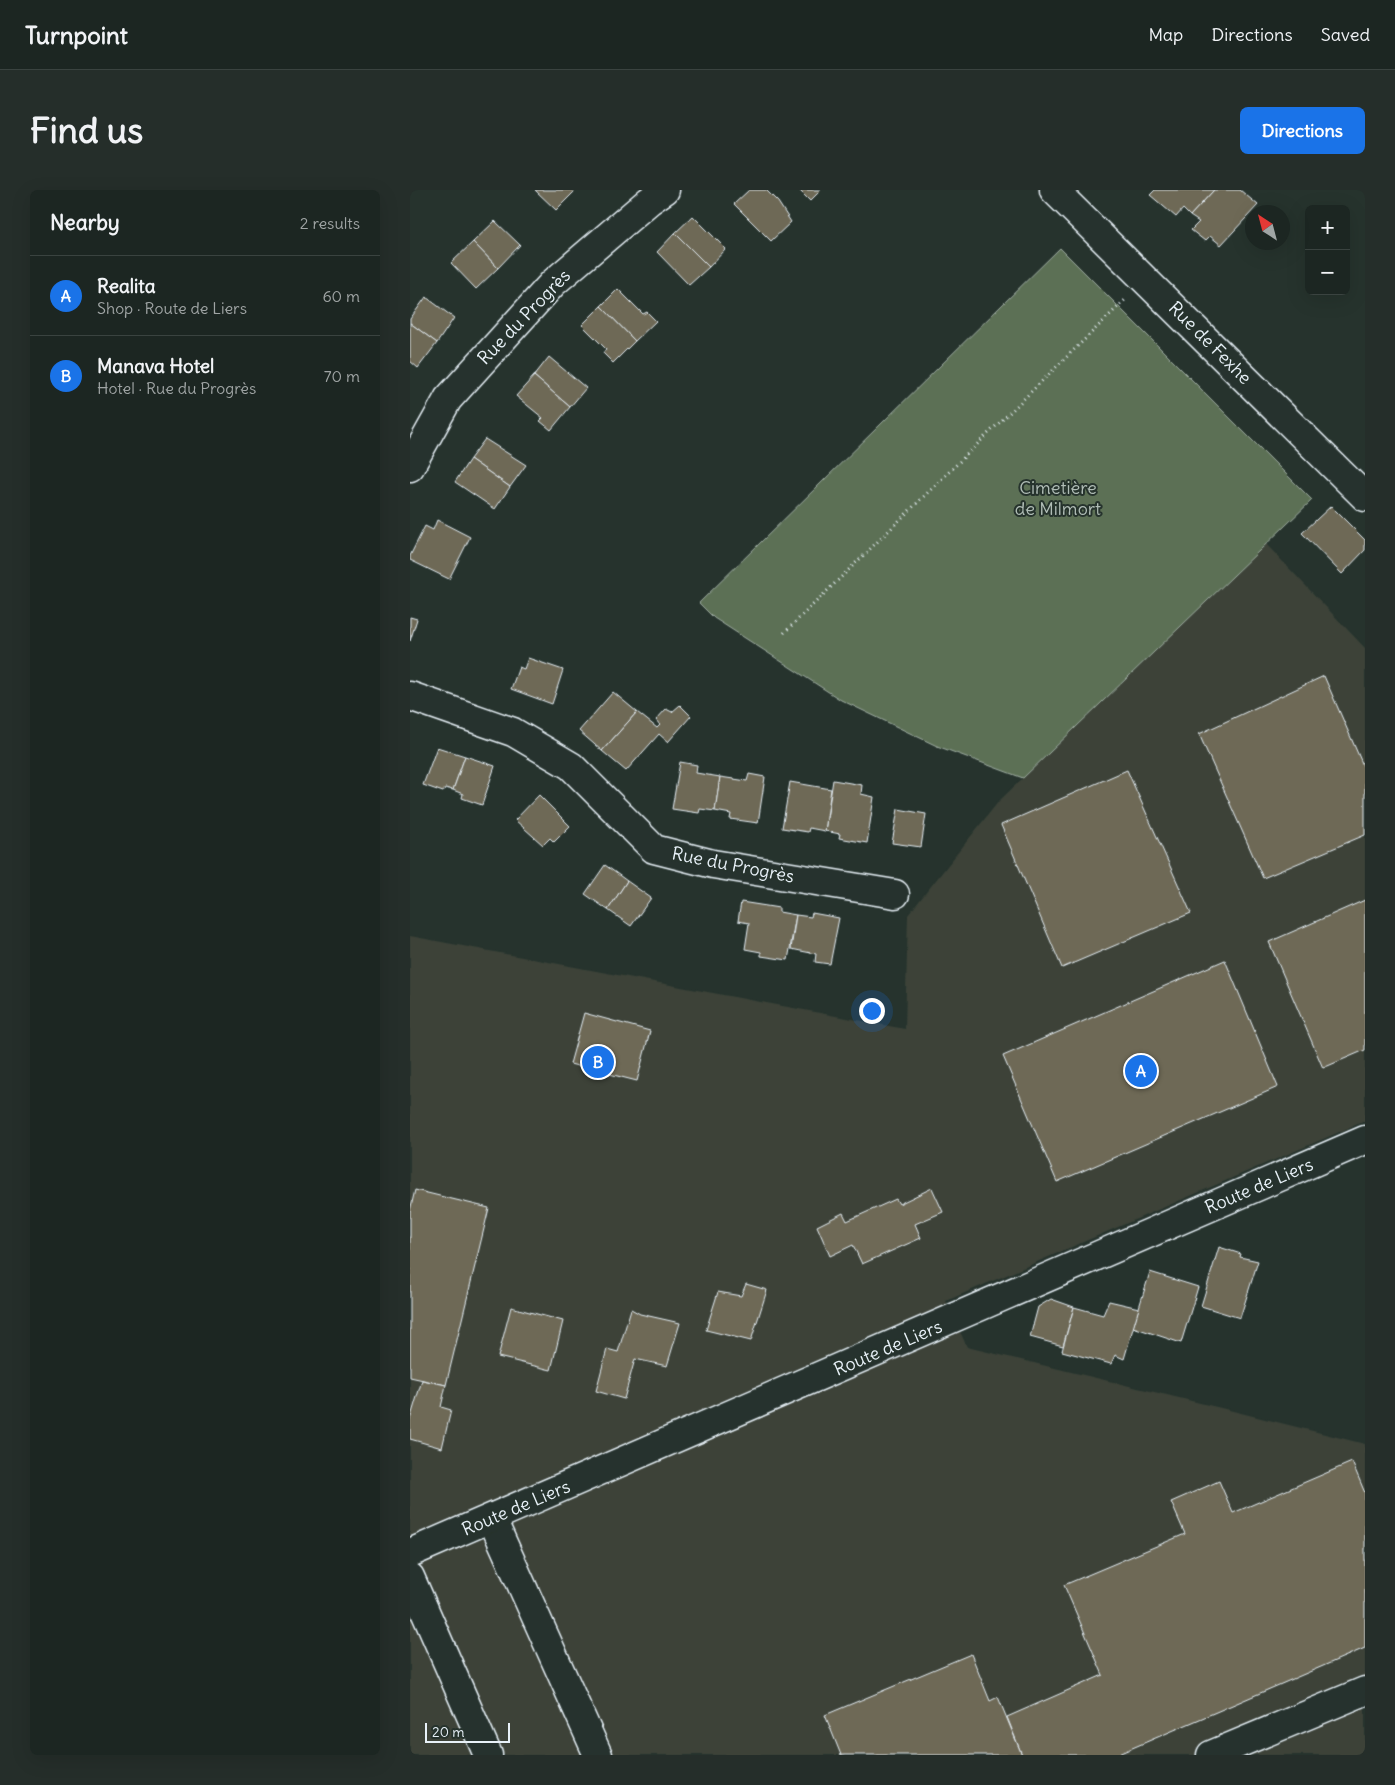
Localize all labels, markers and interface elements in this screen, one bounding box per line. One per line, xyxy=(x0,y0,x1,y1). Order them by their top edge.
text: Turnpoint xyxy=(25,20,128,50)
text: Map xyxy=(1148,23,1183,46)
text: Directions xyxy=(1211,23,1293,46)
text: Saved xyxy=(1321,23,1370,46)
button: Directions xyxy=(1240,107,1365,154)
text: Find us xyxy=(30,108,143,152)
north arrow xyxy=(1245,205,1290,250)
map controls xyxy=(1305,205,1350,295)
button: + xyxy=(1305,205,1350,250)
text: Nearby xyxy=(50,209,120,236)
text: 2 results xyxy=(300,213,360,233)
button: − xyxy=(1305,250,1350,295)
street label: Rue du Progrès xyxy=(472,264,575,369)
text: Realita xyxy=(97,274,156,298)
text: A xyxy=(61,286,71,306)
text: 60 m xyxy=(322,286,360,306)
street label: Rue de Fexhe xyxy=(1164,296,1257,389)
text: Shop · Route de Liers xyxy=(97,298,247,318)
text: Manava Hotel xyxy=(97,354,214,378)
text: B xyxy=(61,366,71,386)
text: 70 m xyxy=(324,366,360,386)
text: Hotel · Rue du Progrès xyxy=(97,378,256,398)
park label: Cimetière de Milmort xyxy=(1015,476,1101,520)
street label: Rue du Progrès xyxy=(670,841,796,888)
your location xyxy=(859,998,885,1024)
pin: B xyxy=(582,1043,614,1081)
pin: A xyxy=(1125,1052,1157,1090)
street label: Route de Liers xyxy=(1201,1152,1316,1219)
street label: Route de Liers xyxy=(830,1314,945,1381)
street label: Route de Liers xyxy=(458,1474,573,1541)
scale bar xyxy=(425,1720,510,1743)
text: 20 m xyxy=(432,1723,465,1741)

